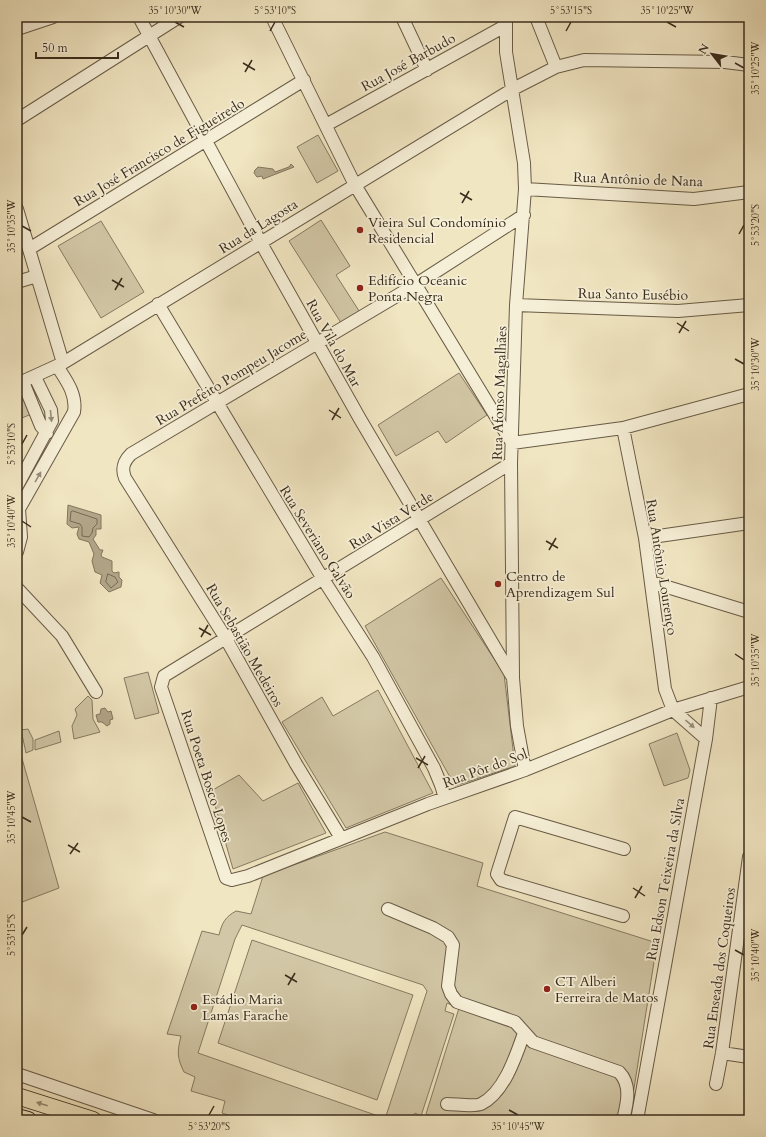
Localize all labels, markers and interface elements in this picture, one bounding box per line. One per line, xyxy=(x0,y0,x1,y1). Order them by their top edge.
text: 35°10'30"W xyxy=(148,4,203,18)
text: 5°53'10"S xyxy=(254,4,296,18)
text: 5°53'15"S xyxy=(550,4,592,18)
text: 35°10'25"W xyxy=(640,4,695,18)
street label: Rua José Barbudo xyxy=(358,28,459,96)
scale bar xyxy=(36,34,118,60)
north arrow xyxy=(692,34,732,74)
text: 50 m xyxy=(42,40,69,56)
text: 35°10'25"W xyxy=(749,40,763,95)
text: N xyxy=(695,41,713,57)
street label: Rua José Francisco de Figueiredo xyxy=(70,94,248,211)
street label: Rua Antônio de Nana xyxy=(573,168,703,191)
street label: Rua da Lagosta xyxy=(215,195,301,258)
text: 35°10'35"W xyxy=(5,198,19,253)
text: 5°53'20"S xyxy=(749,204,763,246)
place label: Vieira Sul Condomínio Residencial xyxy=(368,213,506,248)
marker: Vieira Sul Condomínio Residencial xyxy=(355,225,365,235)
place label: Edifício Oceanic Ponta Negra xyxy=(368,271,467,306)
marker: Edifício Oceanic Ponta Negra xyxy=(355,283,365,293)
street label: Rua Santo Eusébio xyxy=(578,284,689,305)
street label: Rua Vila do Mar xyxy=(302,296,366,391)
street label: Rua Prefeito Pompeu Jacome xyxy=(152,325,310,430)
street label: Rua Afonso Magalhães xyxy=(488,325,511,461)
text: 35°10'30"W xyxy=(749,336,763,391)
one-way arrow xyxy=(48,410,54,422)
text: 5°53'10"S xyxy=(5,423,19,465)
one-way arrow xyxy=(35,471,42,483)
street label: Rua Severiano Galvão xyxy=(275,482,360,603)
street label: Rua Vista Verde xyxy=(346,487,437,554)
text: 35°10'40"W xyxy=(5,493,19,548)
street label: Rua Antônio Lourenço xyxy=(641,498,682,637)
place label: Centro de Aprendizagem Sul xyxy=(506,567,615,602)
marker: Centro de Aprendizagem Sul xyxy=(493,579,503,589)
street label: Rua Sebastião Medeiros xyxy=(202,580,288,711)
text: 35°10'35"W xyxy=(749,632,763,687)
street label: Rua Poeta Bosco Lopes xyxy=(176,708,237,845)
one-way arrow xyxy=(685,719,695,729)
street label: Rua Pôr do Sol xyxy=(440,744,531,793)
text: 35°10'45"W xyxy=(5,789,19,844)
street label: Rua Edson Teixeira da Silva xyxy=(642,796,689,962)
street label: Rua Enseada dos Coqueiros xyxy=(699,886,740,1050)
text: 5°53'15"S xyxy=(5,914,19,956)
text: 35°10'40"W xyxy=(749,927,763,982)
place label: CT Alberi Ferreira de Matos xyxy=(555,972,659,1007)
marker: CT Alberi Ferreira de Matos xyxy=(542,984,552,994)
place label: Estádio Maria Lamas Farache xyxy=(202,990,288,1025)
marker: Estádio Maria Lamas Farache xyxy=(189,1002,199,1012)
one-way arrow xyxy=(36,1101,48,1107)
text: 5°53'20"S xyxy=(188,1120,230,1134)
text: 35°10'45"W xyxy=(491,1120,546,1134)

